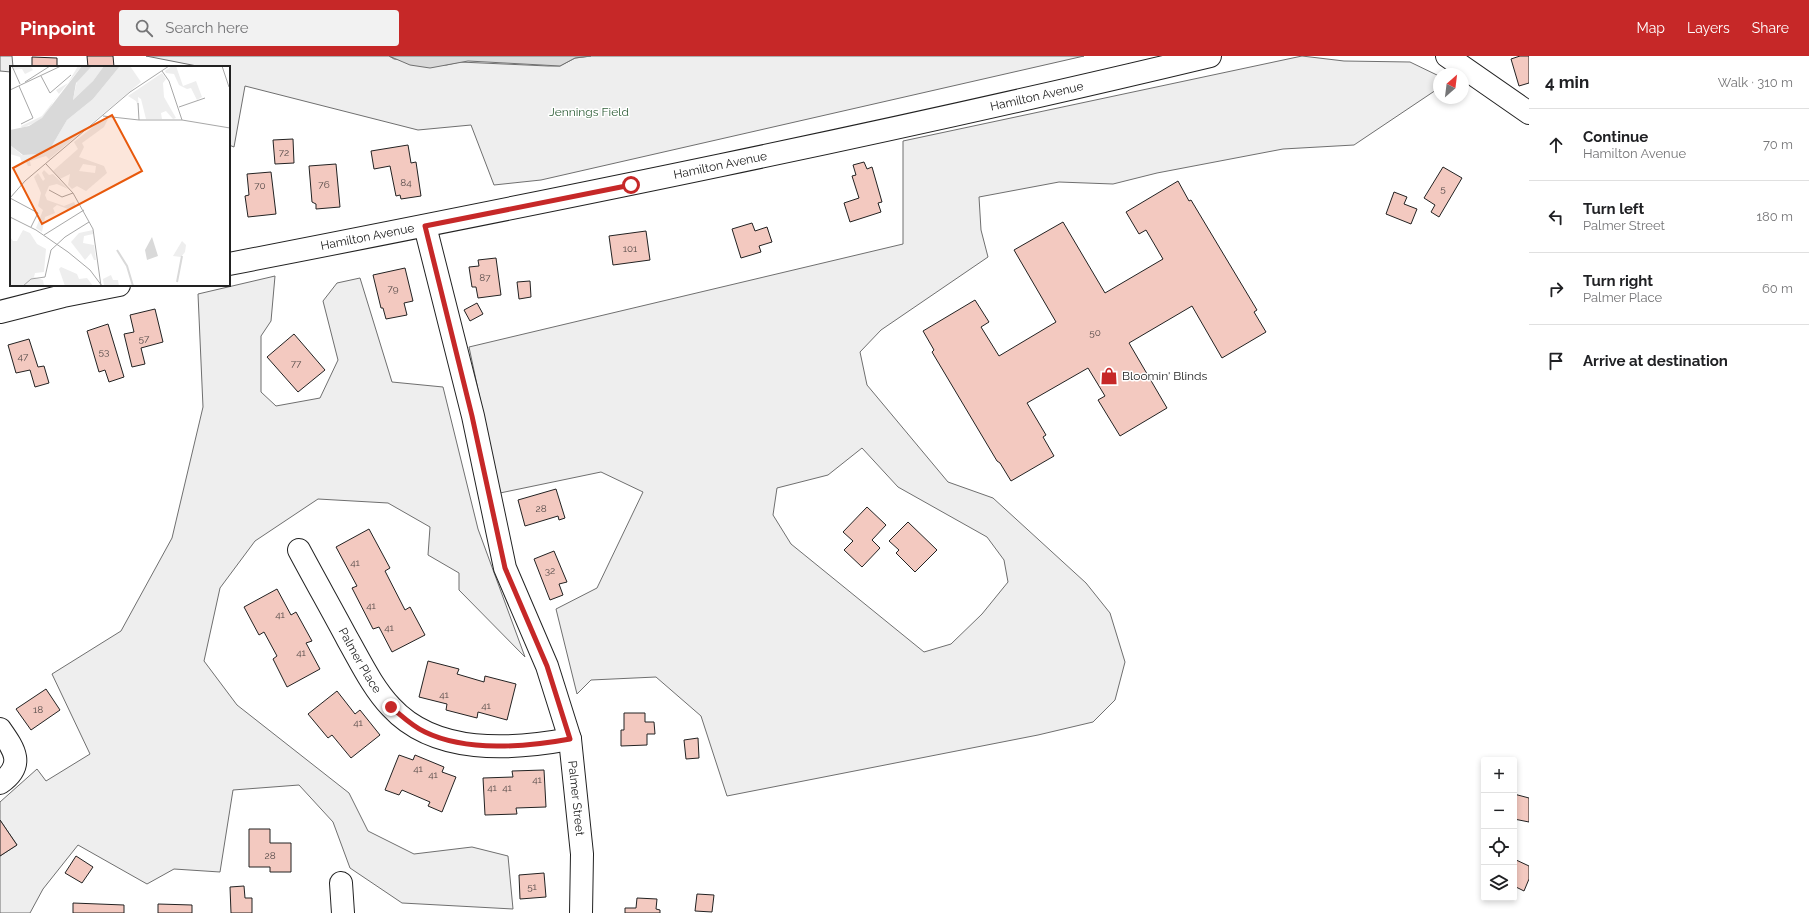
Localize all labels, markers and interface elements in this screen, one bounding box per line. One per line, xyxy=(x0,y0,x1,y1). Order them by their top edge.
search box xyxy=(119,10,399,46)
text: Pinpoint xyxy=(20,17,95,39)
icon: search xyxy=(133,17,155,39)
text: Search here xyxy=(165,19,249,37)
text: Map xyxy=(1637,20,1665,36)
text: Layers xyxy=(1687,20,1730,36)
text: Share xyxy=(1752,20,1789,36)
inset map xyxy=(10,66,230,286)
north arrow xyxy=(1433,68,1469,104)
text: 4 min xyxy=(1545,72,1589,92)
text: Walk · 310 m xyxy=(1718,75,1793,90)
street label: Hamilton Avenue xyxy=(989,79,1085,114)
park label: Jennings Field xyxy=(549,105,629,119)
text: Continue xyxy=(1583,128,1648,146)
icon: ahead xyxy=(1545,134,1567,156)
text: 70 m xyxy=(1763,137,1793,152)
text: Hamilton Avenue xyxy=(1583,146,1686,161)
house number: 72 xyxy=(279,147,289,158)
street label: Hamilton Avenue xyxy=(672,149,768,182)
route start xyxy=(622,176,640,194)
house number: 84 xyxy=(400,177,412,188)
house number: 76 xyxy=(318,179,330,190)
house number: 70 xyxy=(254,180,266,191)
house number: 5 xyxy=(1440,183,1446,194)
text: Turn left xyxy=(1583,200,1644,218)
icon: left xyxy=(1545,206,1567,228)
text: 180 m xyxy=(1757,209,1793,224)
text: Palmer Street xyxy=(1583,218,1665,233)
street label: Hamilton Avenue xyxy=(319,221,415,253)
house number: 101 xyxy=(623,243,638,254)
house number: 87 xyxy=(479,272,491,283)
text: Turn right xyxy=(1583,272,1653,290)
icon: right xyxy=(1545,278,1567,300)
text: 60 m xyxy=(1762,281,1793,296)
house number: 79 xyxy=(387,283,399,294)
text: Palmer Place xyxy=(1583,290,1662,305)
house number: 50 xyxy=(1089,327,1101,338)
house number: 57 xyxy=(139,333,150,344)
house number: 53 xyxy=(99,346,109,357)
icon: arrive xyxy=(1545,350,1567,372)
house number: 47 xyxy=(18,351,29,362)
text: Arrive at destination xyxy=(1583,352,1728,370)
house number: 77 xyxy=(291,358,302,369)
shop icon: Bloomin' Blinds xyxy=(1099,366,1119,386)
place label: Bloomin' Blinds xyxy=(1122,369,1208,383)
house number: 28 xyxy=(535,503,547,514)
house number: 41 xyxy=(350,557,361,568)
house number: 32 xyxy=(545,565,555,576)
house number: 41 xyxy=(366,600,377,611)
house number: 41 xyxy=(275,609,286,620)
house number: 41 xyxy=(384,622,395,633)
street label: Palmer Place xyxy=(336,625,384,696)
house number: 41 xyxy=(296,647,307,658)
house number: 41 xyxy=(439,689,450,700)
route end xyxy=(382,698,400,716)
house number: 41 xyxy=(481,700,492,711)
house number: 18 xyxy=(33,704,43,715)
house number: 41 xyxy=(353,717,364,728)
map controls xyxy=(1481,757,1517,901)
button: + xyxy=(1481,757,1517,793)
street label: Palmer Street xyxy=(565,760,587,837)
house number: 41 xyxy=(413,763,424,774)
house number: 41 xyxy=(428,769,439,780)
house number: 41 xyxy=(532,774,543,785)
house number: 41 xyxy=(487,782,498,793)
house number: 41 xyxy=(502,782,513,793)
button: − xyxy=(1481,793,1517,829)
button: locate xyxy=(1481,829,1517,865)
house number: 28 xyxy=(264,850,276,861)
button: layers xyxy=(1481,865,1517,901)
house number: 51 xyxy=(527,881,538,892)

